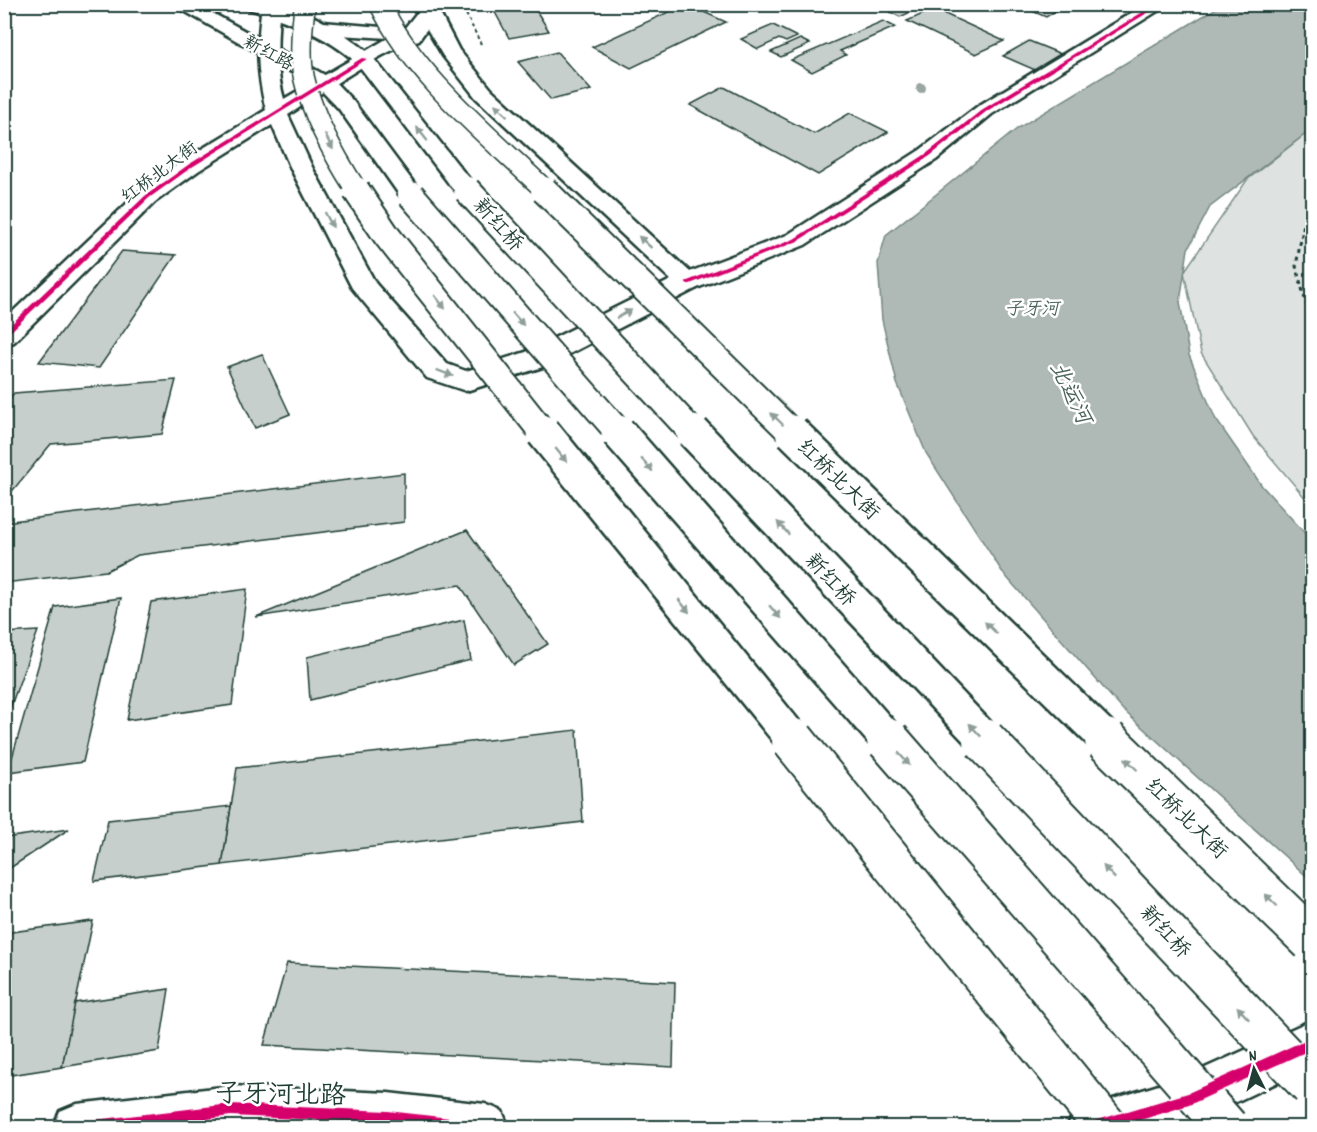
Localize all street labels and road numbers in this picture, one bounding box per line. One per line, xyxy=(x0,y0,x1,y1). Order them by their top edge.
street label: 新红路 xyxy=(238,30,297,78)
street label: 红桥北大街 xyxy=(117,137,204,211)
street label: 新红桥 xyxy=(465,193,529,259)
street label: 红桥北大街 xyxy=(789,434,885,528)
street label: 新红桥 xyxy=(796,548,861,614)
street label: 红桥北大街 xyxy=(1137,773,1233,867)
street label: 新红桥 xyxy=(1131,900,1196,966)
street label: 子牙河北路 xyxy=(216,1077,346,1116)

